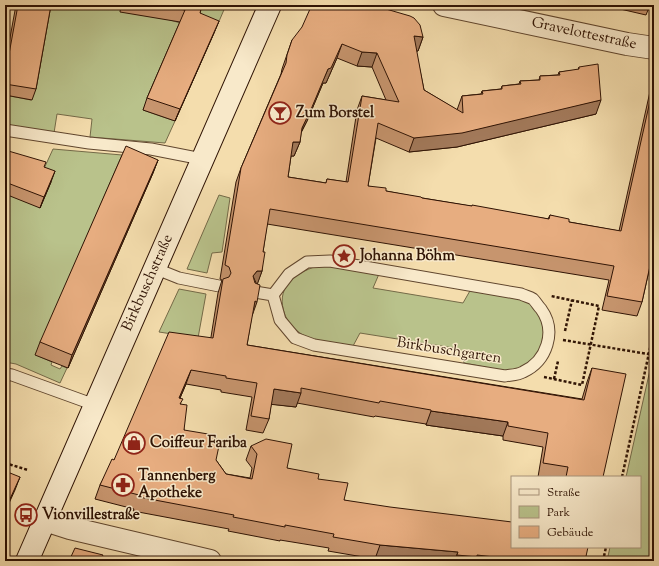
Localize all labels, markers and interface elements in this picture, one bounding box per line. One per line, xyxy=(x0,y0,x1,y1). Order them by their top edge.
street label: Gravelottestraße xyxy=(530,13,638,55)
bar icon: Zum Borstel xyxy=(267,100,293,126)
place label: Zum Borstel xyxy=(296,103,375,124)
street label: Birkbuschstraße xyxy=(117,231,179,335)
place icon: Johanna Böhm xyxy=(331,243,357,269)
place label: Johanna Böhm xyxy=(359,246,455,267)
street label: Birkbuschgarten xyxy=(395,332,503,370)
shop icon: Coiffeur Fariba xyxy=(121,430,147,456)
place label: Coiffeur Fariba xyxy=(150,433,247,454)
place label: Tannenberg Apotheke xyxy=(138,466,216,504)
pharmacy icon: Tannenberg Apotheke xyxy=(110,472,136,498)
legend xyxy=(511,476,641,548)
text: Straße xyxy=(547,484,581,502)
bus stop icon: Vionvillestraße xyxy=(13,502,39,528)
text: Park xyxy=(547,504,570,522)
place label: Vionvillestraße xyxy=(42,505,140,526)
text: Gebäude xyxy=(547,524,594,542)

